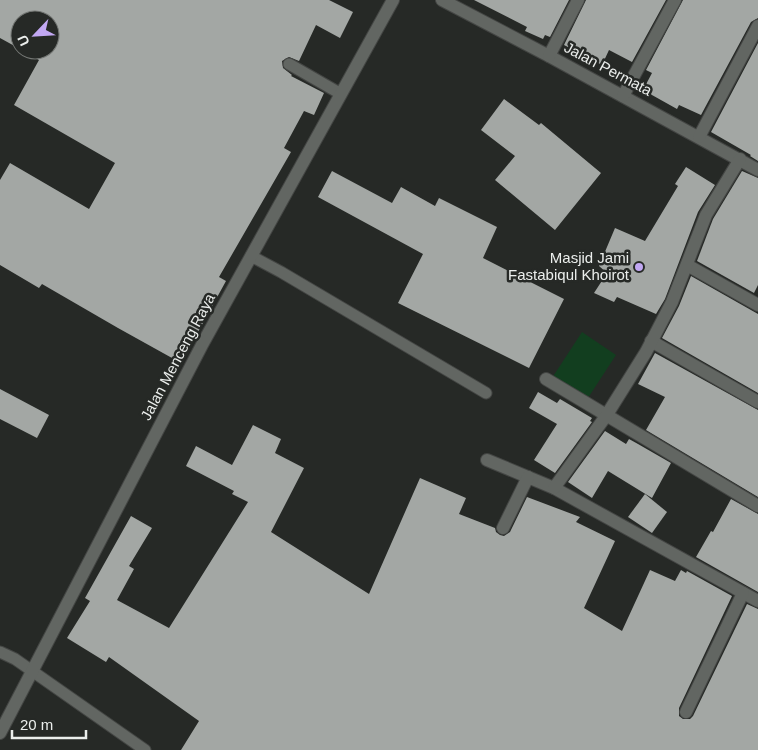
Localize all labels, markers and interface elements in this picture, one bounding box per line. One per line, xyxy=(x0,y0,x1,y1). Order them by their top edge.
north arrow xyxy=(10,10,60,60)
text: U xyxy=(14,33,33,48)
street label: Jalan Permata xyxy=(562,38,656,99)
place label: Masjid Jami Fastabiqul Khoirot xyxy=(508,249,630,283)
marker: Masjid Jami Fastabiqul Khoirot xyxy=(633,261,645,273)
street label: Jalan Menceng Raya xyxy=(137,290,218,423)
scale bar xyxy=(12,708,86,740)
text: 20 m xyxy=(20,716,53,733)

